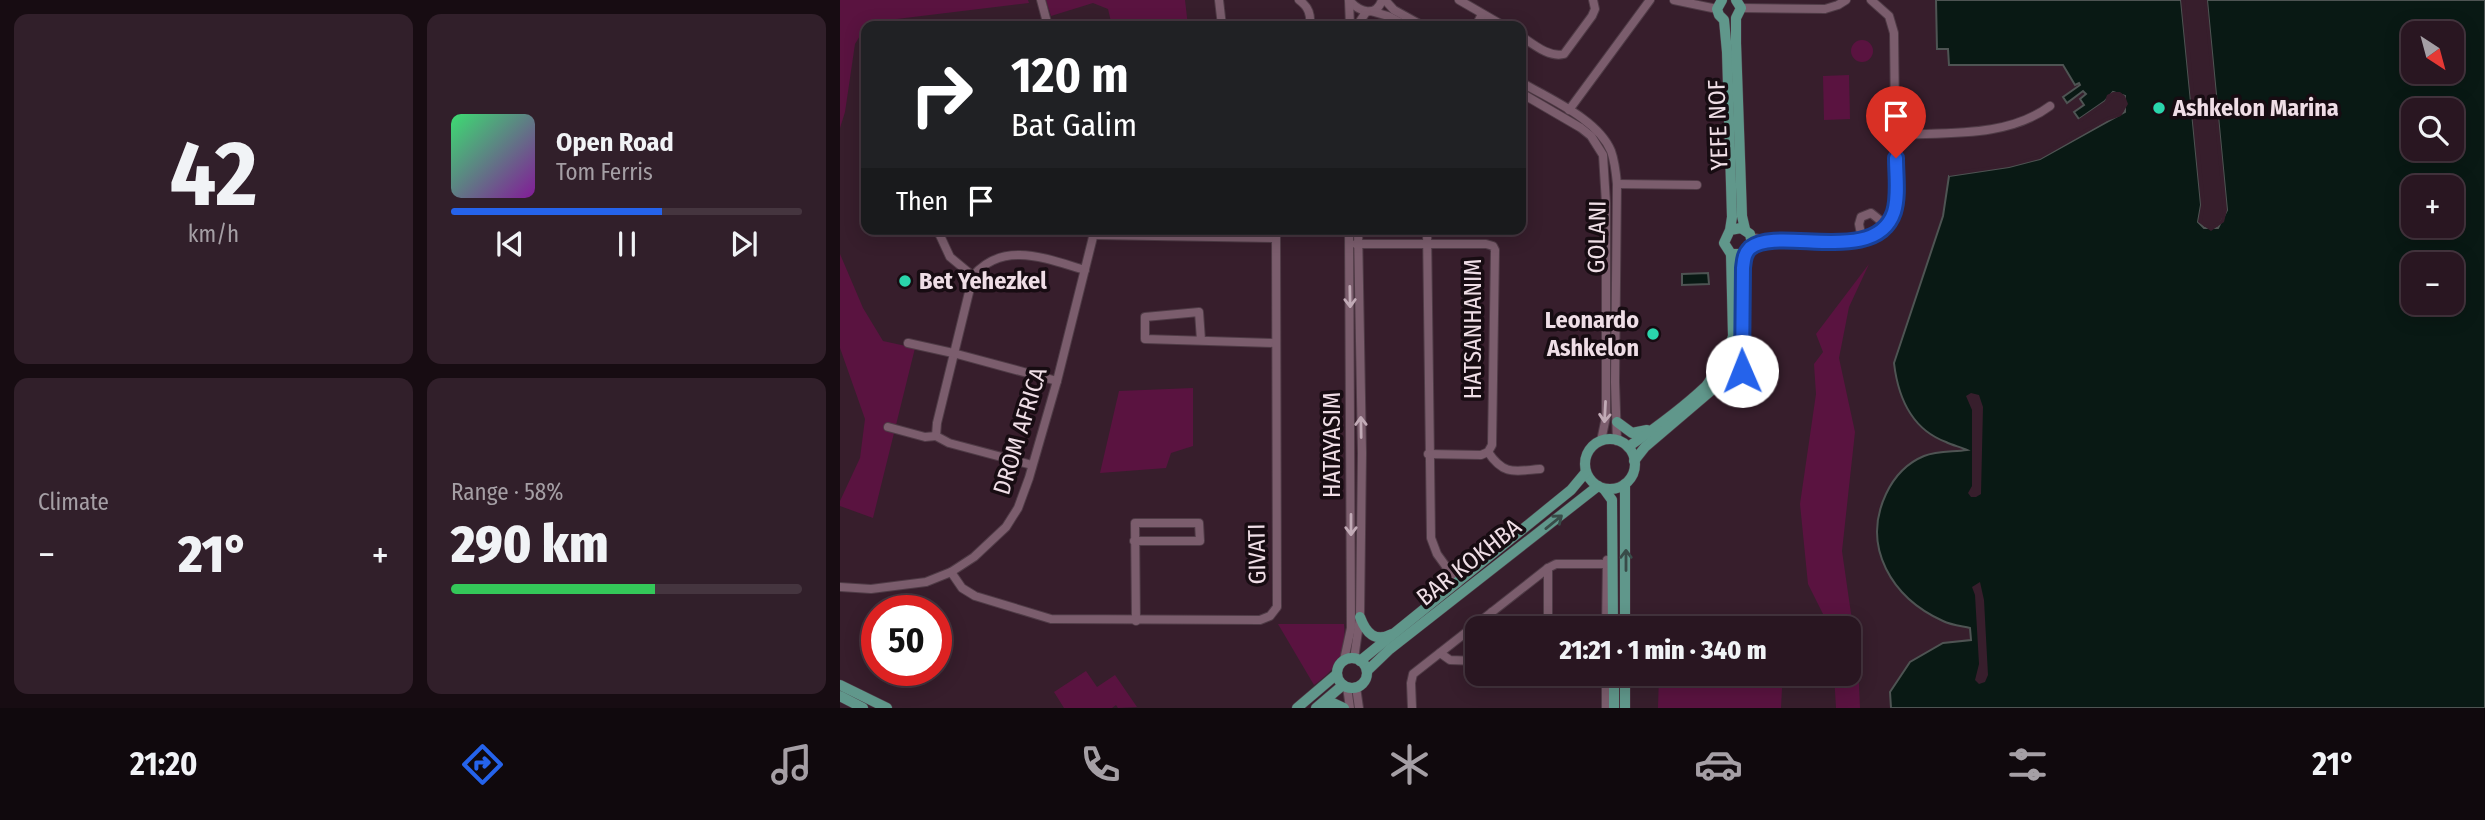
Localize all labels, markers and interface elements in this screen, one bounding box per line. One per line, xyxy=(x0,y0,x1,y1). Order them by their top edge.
north arrow xyxy=(2401,21,2464,84)
map controls xyxy=(2401,21,2464,315)
text: 120 m xyxy=(1011,46,1129,105)
icon: right xyxy=(896,49,987,140)
street label: YEFE NOF xyxy=(1702,79,1734,171)
pin xyxy=(1866,86,1926,158)
place label: Ashkelon Marina xyxy=(2172,94,2339,122)
icon: arrive xyxy=(1877,97,1915,135)
button: search xyxy=(2401,98,2464,161)
marker: Ashkelon Marina xyxy=(2151,100,2167,116)
text: Bat Galim xyxy=(1011,106,1137,144)
text: 42 xyxy=(170,120,257,229)
text: Open Road xyxy=(556,127,674,158)
text: Tom Ferris xyxy=(556,158,653,186)
button: + xyxy=(2401,175,2464,238)
icon: arrive xyxy=(962,182,1000,220)
text: Then xyxy=(896,186,948,217)
street label: GOLANI xyxy=(1582,200,1612,274)
text: km/h xyxy=(188,220,239,248)
icon: previous xyxy=(491,225,529,263)
icon: pause xyxy=(608,225,646,263)
icon: next xyxy=(725,225,763,263)
button: − xyxy=(2401,252,2464,315)
street label: HATSANHANIM xyxy=(1459,259,1487,399)
place label: Bet Yehezkel xyxy=(919,267,1047,295)
marker: Bet Yehezkel xyxy=(897,273,913,289)
one-way arrow xyxy=(1343,286,1357,309)
place label: Leonardo Ashkelon xyxy=(1545,306,1639,362)
marker: Leonardo Ashkelon xyxy=(1645,326,1661,342)
position arrow xyxy=(1705,334,1779,408)
street label: DROM AFRICA xyxy=(987,364,1053,498)
street label: HATAYASIM xyxy=(1318,392,1346,498)
one-way arrow xyxy=(1598,400,1611,423)
one-way arrow xyxy=(1354,415,1368,438)
text: Range · 58% xyxy=(451,478,563,506)
text: Climate xyxy=(38,488,109,516)
street label: BAR KOKHBA xyxy=(1411,512,1527,611)
text: 290 km xyxy=(451,513,609,576)
one-way arrow xyxy=(1344,513,1358,536)
one-way arrow xyxy=(1544,514,1562,529)
text: 21° xyxy=(178,523,249,586)
street label: GIVATI xyxy=(1242,523,1272,585)
text: − xyxy=(38,532,55,578)
text: + xyxy=(372,532,389,578)
one-way arrow xyxy=(1619,549,1632,572)
speed limit sign: 50 xyxy=(861,595,952,686)
text: 21:21 · 1 min · 340 m xyxy=(1560,635,1767,666)
icon: directions xyxy=(458,740,507,789)
icon: music xyxy=(767,740,816,789)
icon: phone xyxy=(1076,740,1125,789)
icon: climate xyxy=(1385,740,1434,789)
icon: car xyxy=(1694,740,1743,789)
icon: filters xyxy=(2003,740,2052,789)
text: 21:20 xyxy=(130,745,197,783)
text: 21° xyxy=(2312,745,2355,783)

